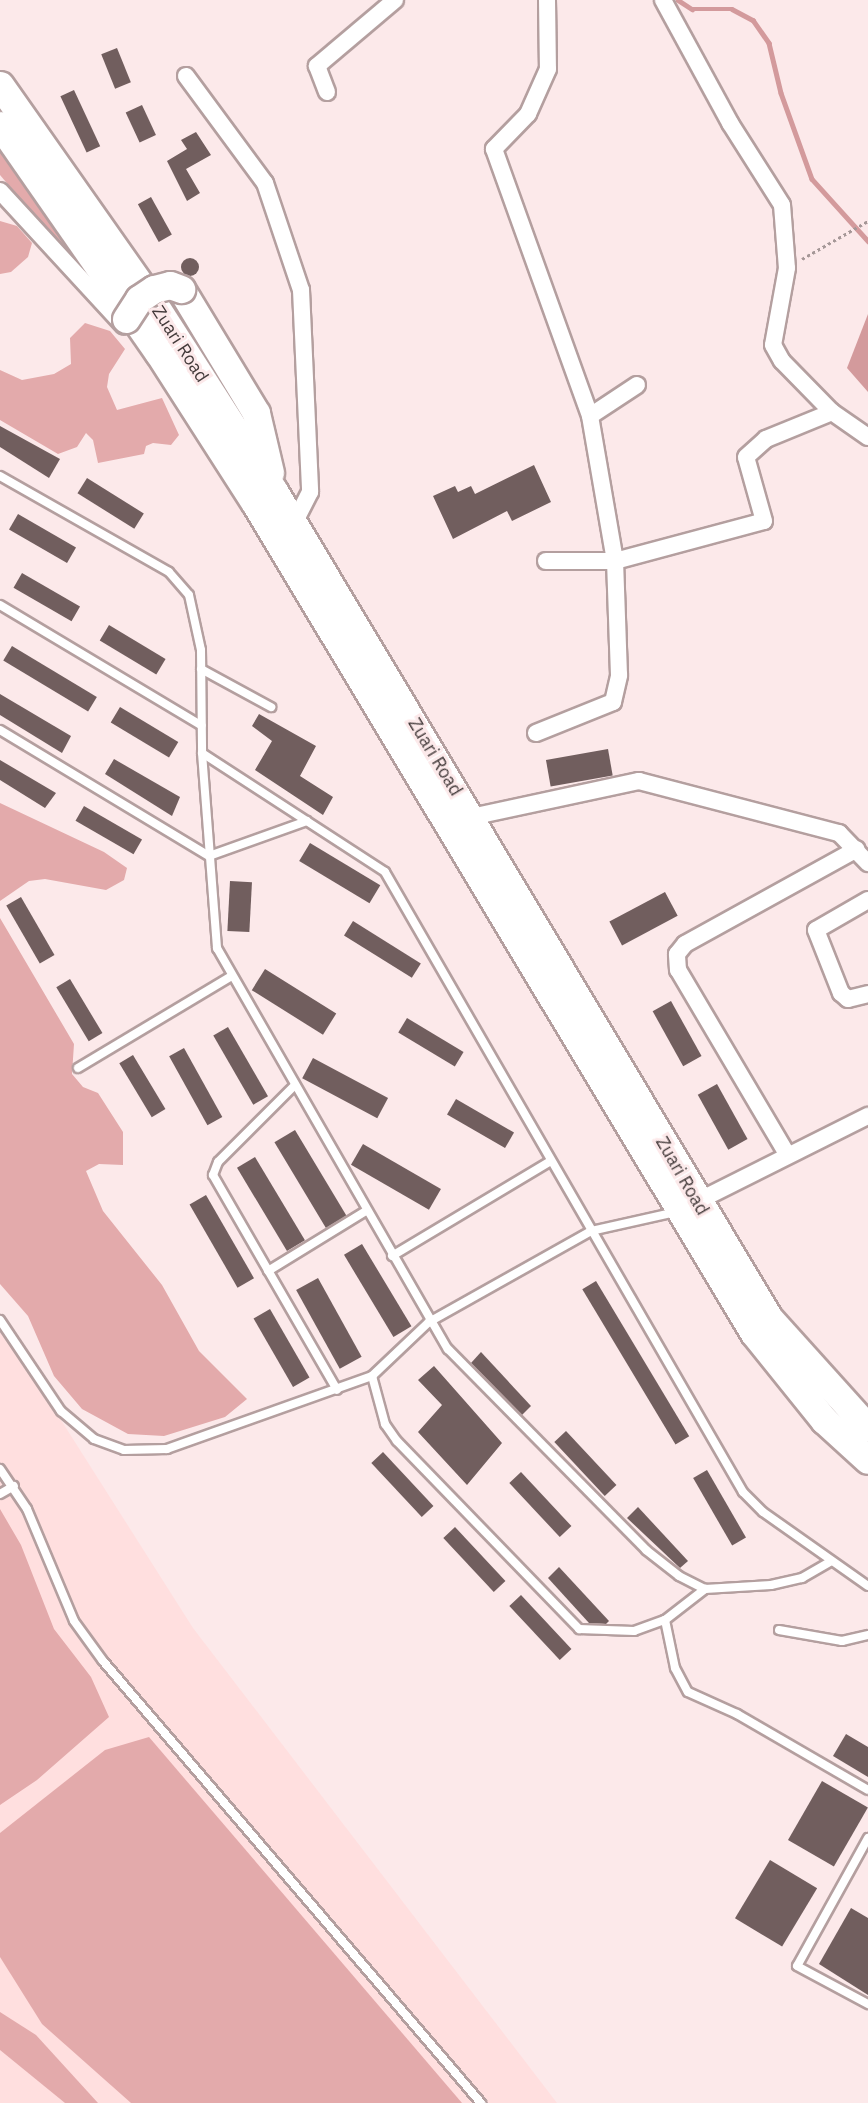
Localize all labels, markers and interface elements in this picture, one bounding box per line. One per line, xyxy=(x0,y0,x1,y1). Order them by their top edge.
street label: Zuari Road xyxy=(147,302,213,386)
street label: Zuari Road xyxy=(403,714,467,800)
street label: Zuari Road xyxy=(651,1133,713,1219)

